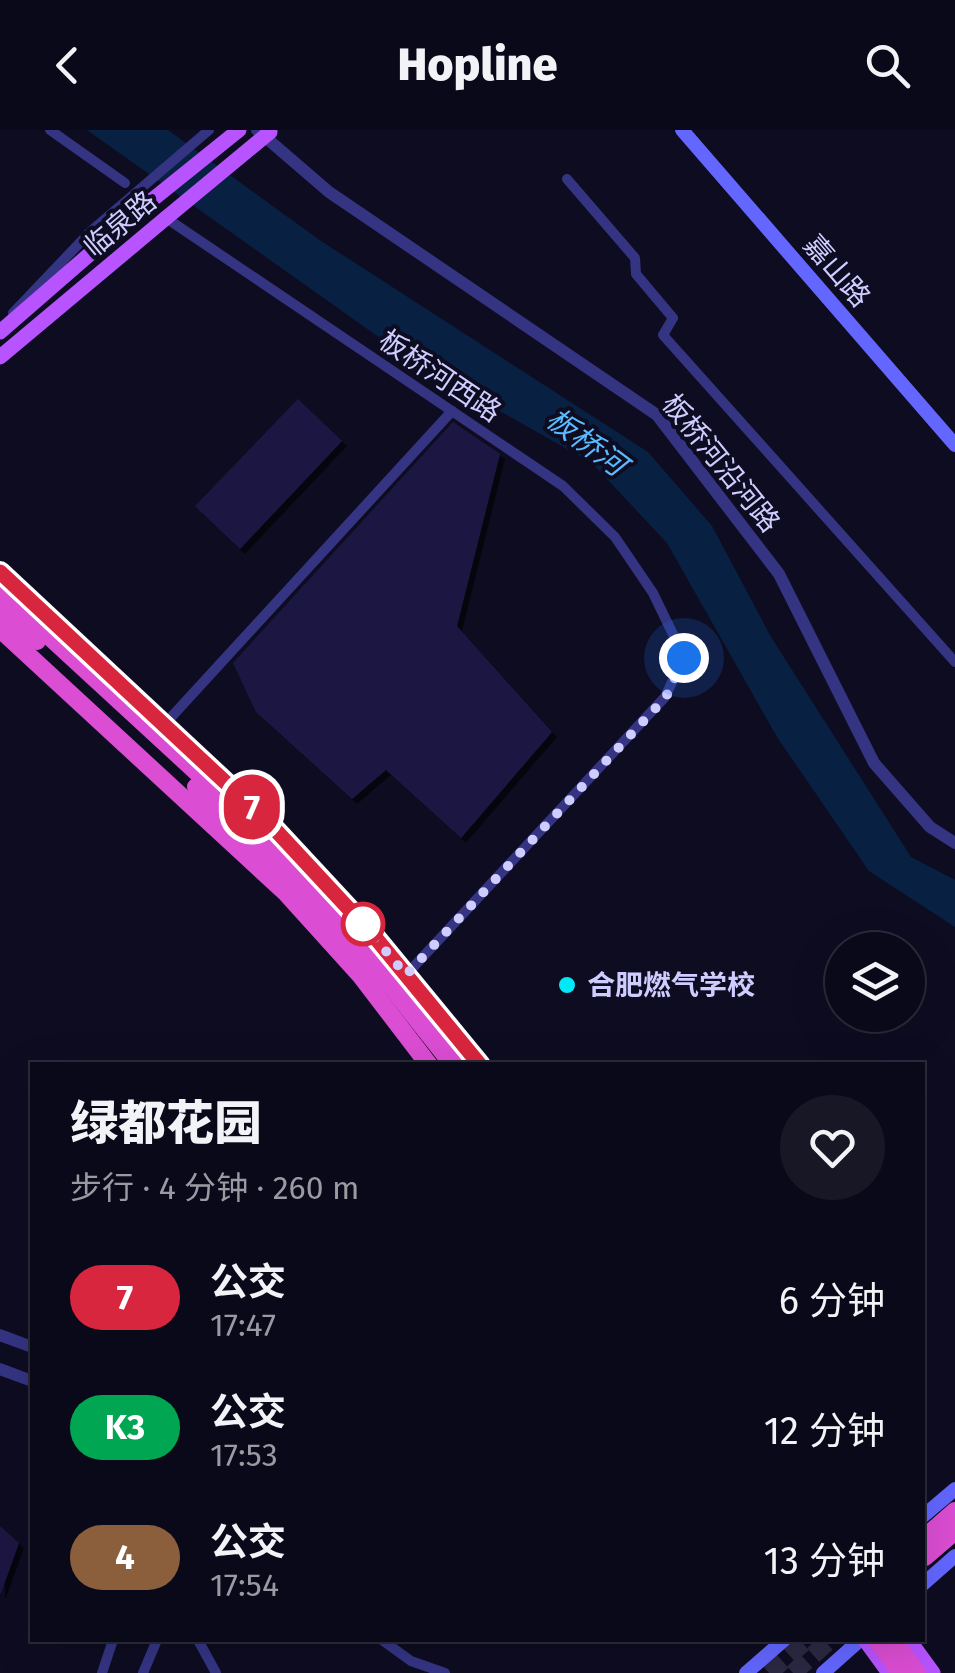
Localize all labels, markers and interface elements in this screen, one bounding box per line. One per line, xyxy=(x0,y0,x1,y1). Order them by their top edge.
icon: back xyxy=(40,38,95,93)
text: Hopline xyxy=(398,38,557,92)
icon: search xyxy=(860,38,915,93)
street label: 临泉路 xyxy=(77,184,163,264)
street label: 嘉山路 xyxy=(797,228,877,314)
street label: 板桥河西路 xyxy=(373,323,507,429)
street label: 板桥河沿河路 xyxy=(655,387,787,539)
water label: 板桥河 xyxy=(539,401,637,486)
your location xyxy=(659,633,709,683)
line badge: 7 xyxy=(220,774,284,840)
text: 7 xyxy=(244,786,260,828)
unlabelled marker xyxy=(342,903,384,945)
map controls xyxy=(825,932,925,1032)
button: layers xyxy=(825,932,925,1032)
place label: 合肥燃气学校 xyxy=(587,969,755,1002)
marker: 合肥燃气学校 xyxy=(556,974,578,996)
text: 绿都花园 xyxy=(70,1095,262,1153)
button: heart xyxy=(780,1095,885,1200)
text: 步行 · 4 分钟 · 260 m xyxy=(70,1169,359,1207)
text: 公交 xyxy=(210,1259,286,1305)
text: 7 xyxy=(117,1276,133,1318)
text: 6 分钟 xyxy=(779,1278,885,1324)
text: 17:47 xyxy=(210,1306,276,1344)
text: 公交 xyxy=(210,1389,286,1435)
text: K3 xyxy=(105,1406,145,1448)
text: 12 分钟 xyxy=(764,1408,885,1454)
text: 17:53 xyxy=(210,1436,278,1474)
text: 公交 xyxy=(210,1519,286,1565)
text: 4 xyxy=(115,1536,135,1578)
text: 13 分钟 xyxy=(764,1538,885,1584)
text: 17:54 xyxy=(210,1566,279,1604)

